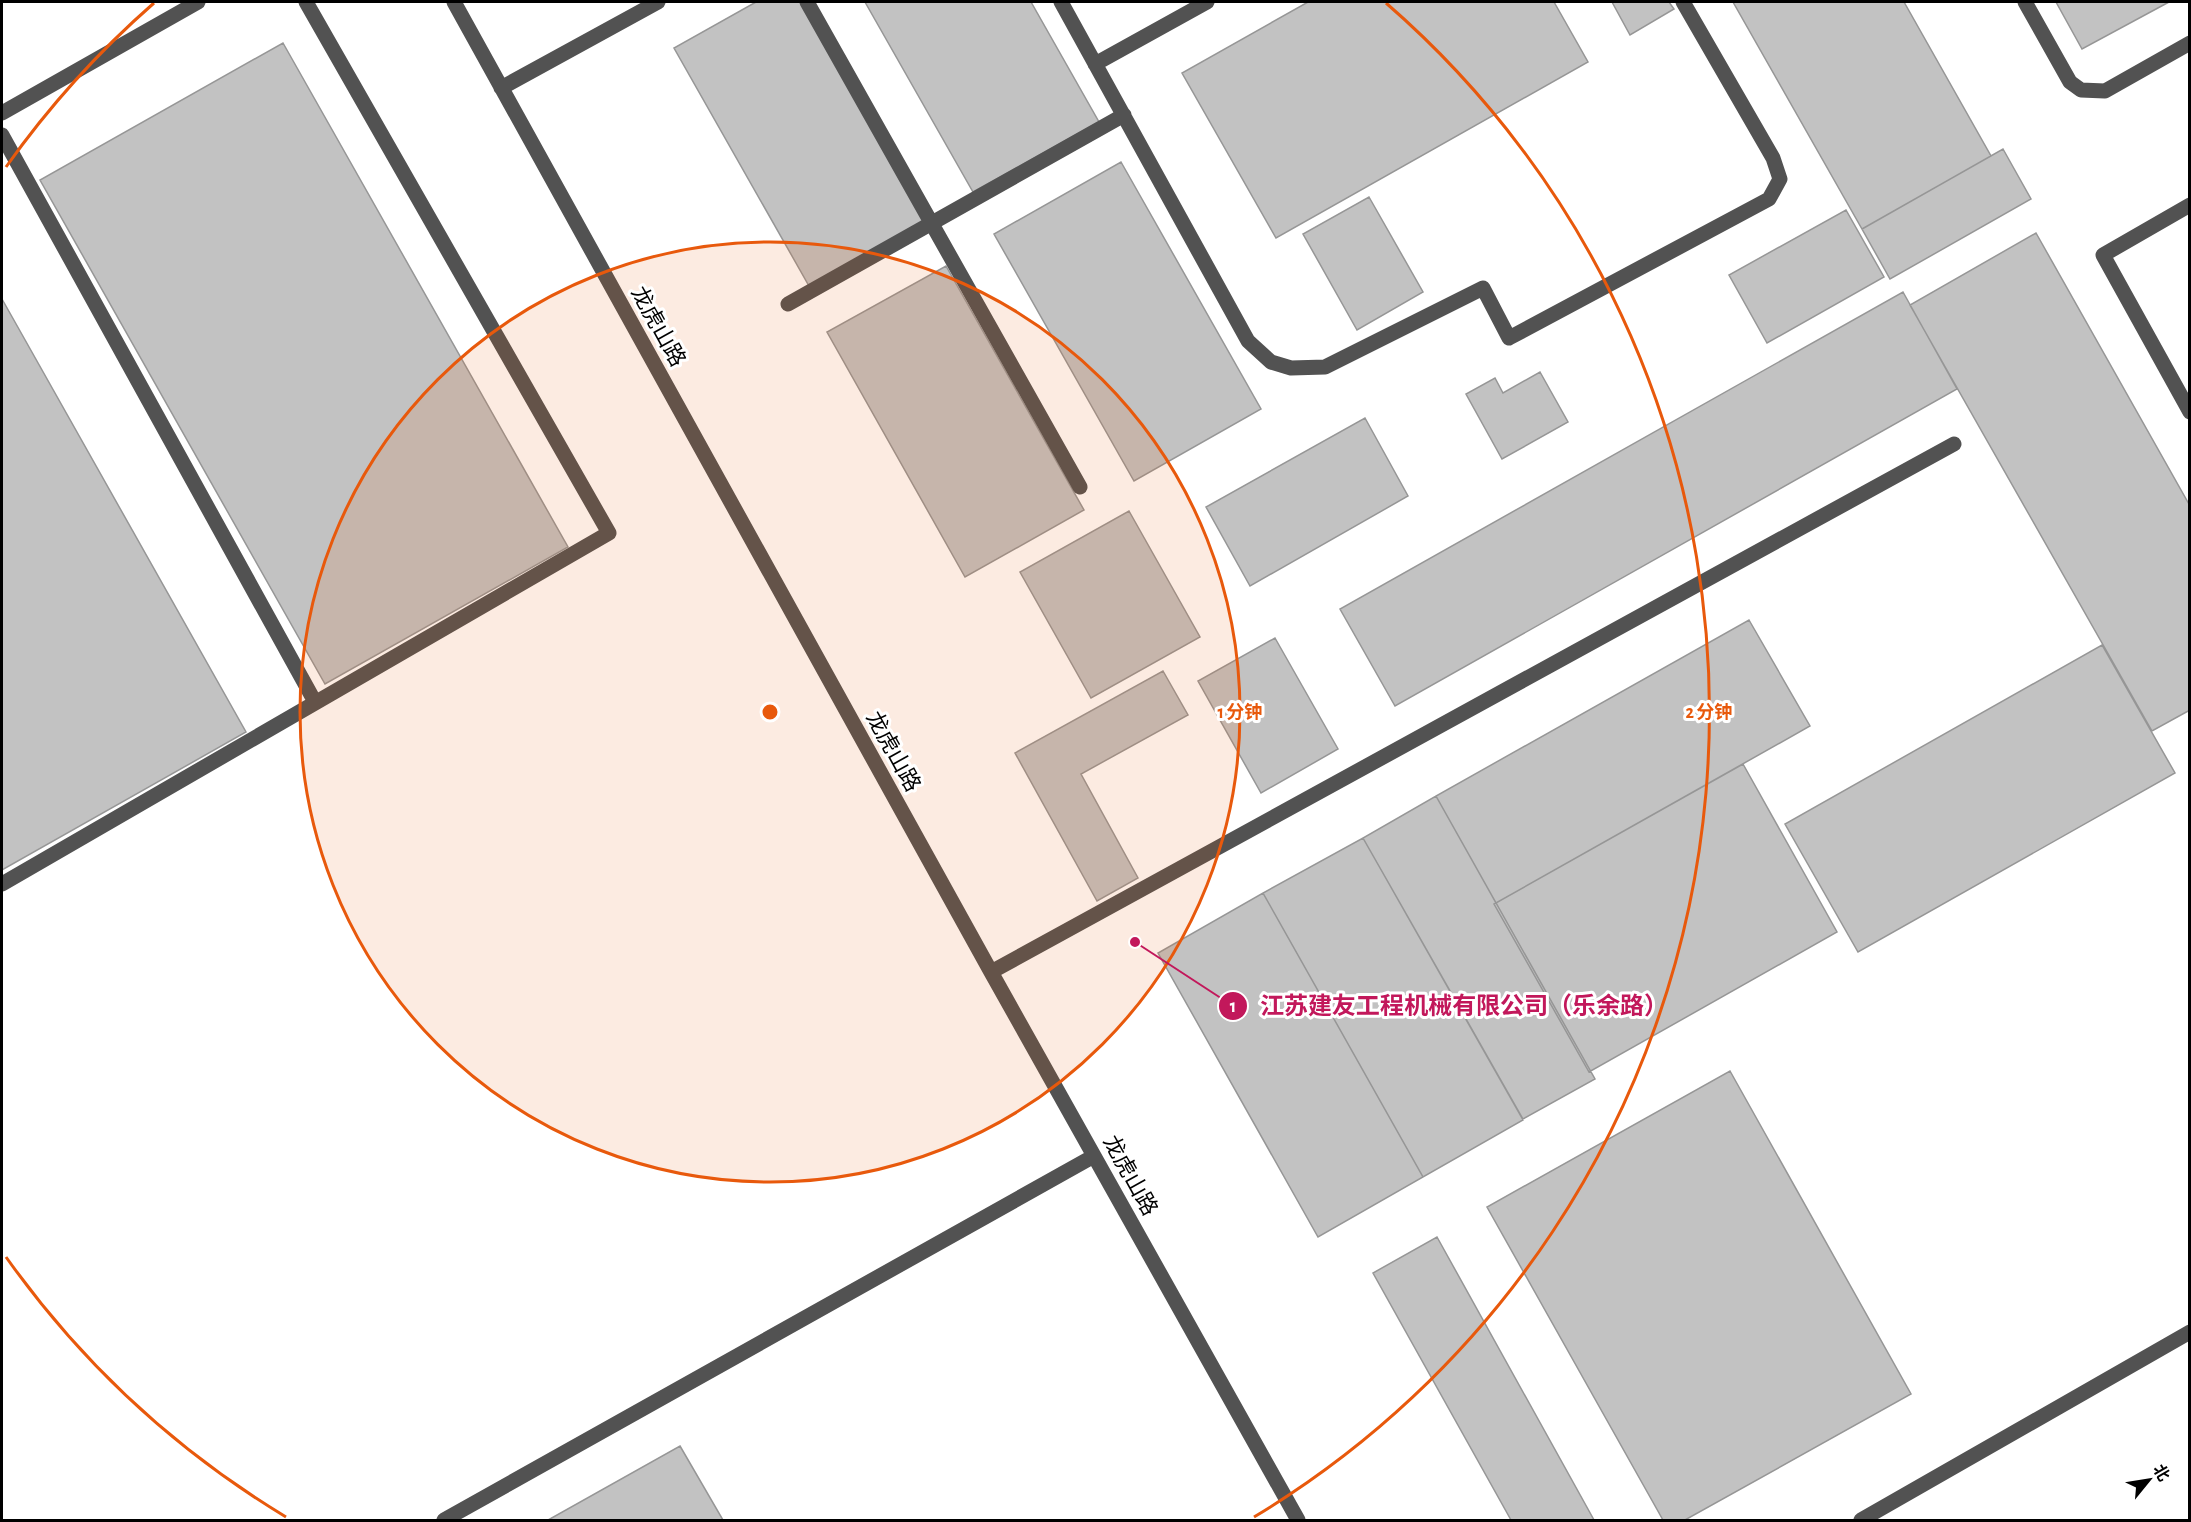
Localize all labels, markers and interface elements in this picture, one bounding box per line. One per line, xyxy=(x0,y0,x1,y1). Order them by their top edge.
street label: 龙虎山路 xyxy=(627,282,690,370)
centre of rings xyxy=(760,702,780,722)
text: 1 分钟 xyxy=(1217,702,1263,722)
text: 2 分钟 xyxy=(1685,702,1733,722)
street label: 龙虎山路 xyxy=(862,707,925,795)
callout: 江苏建友工程机械有限公司（乐余路） xyxy=(1218,985,1680,1027)
text: 江苏建友工程机械有限公司（乐余路） xyxy=(1260,993,1668,1019)
text: 1 xyxy=(1230,998,1236,1016)
street label: 龙虎山路 xyxy=(1099,1131,1162,1219)
north arrow xyxy=(2119,1450,2179,1510)
text: 北 xyxy=(2150,1462,2173,1484)

